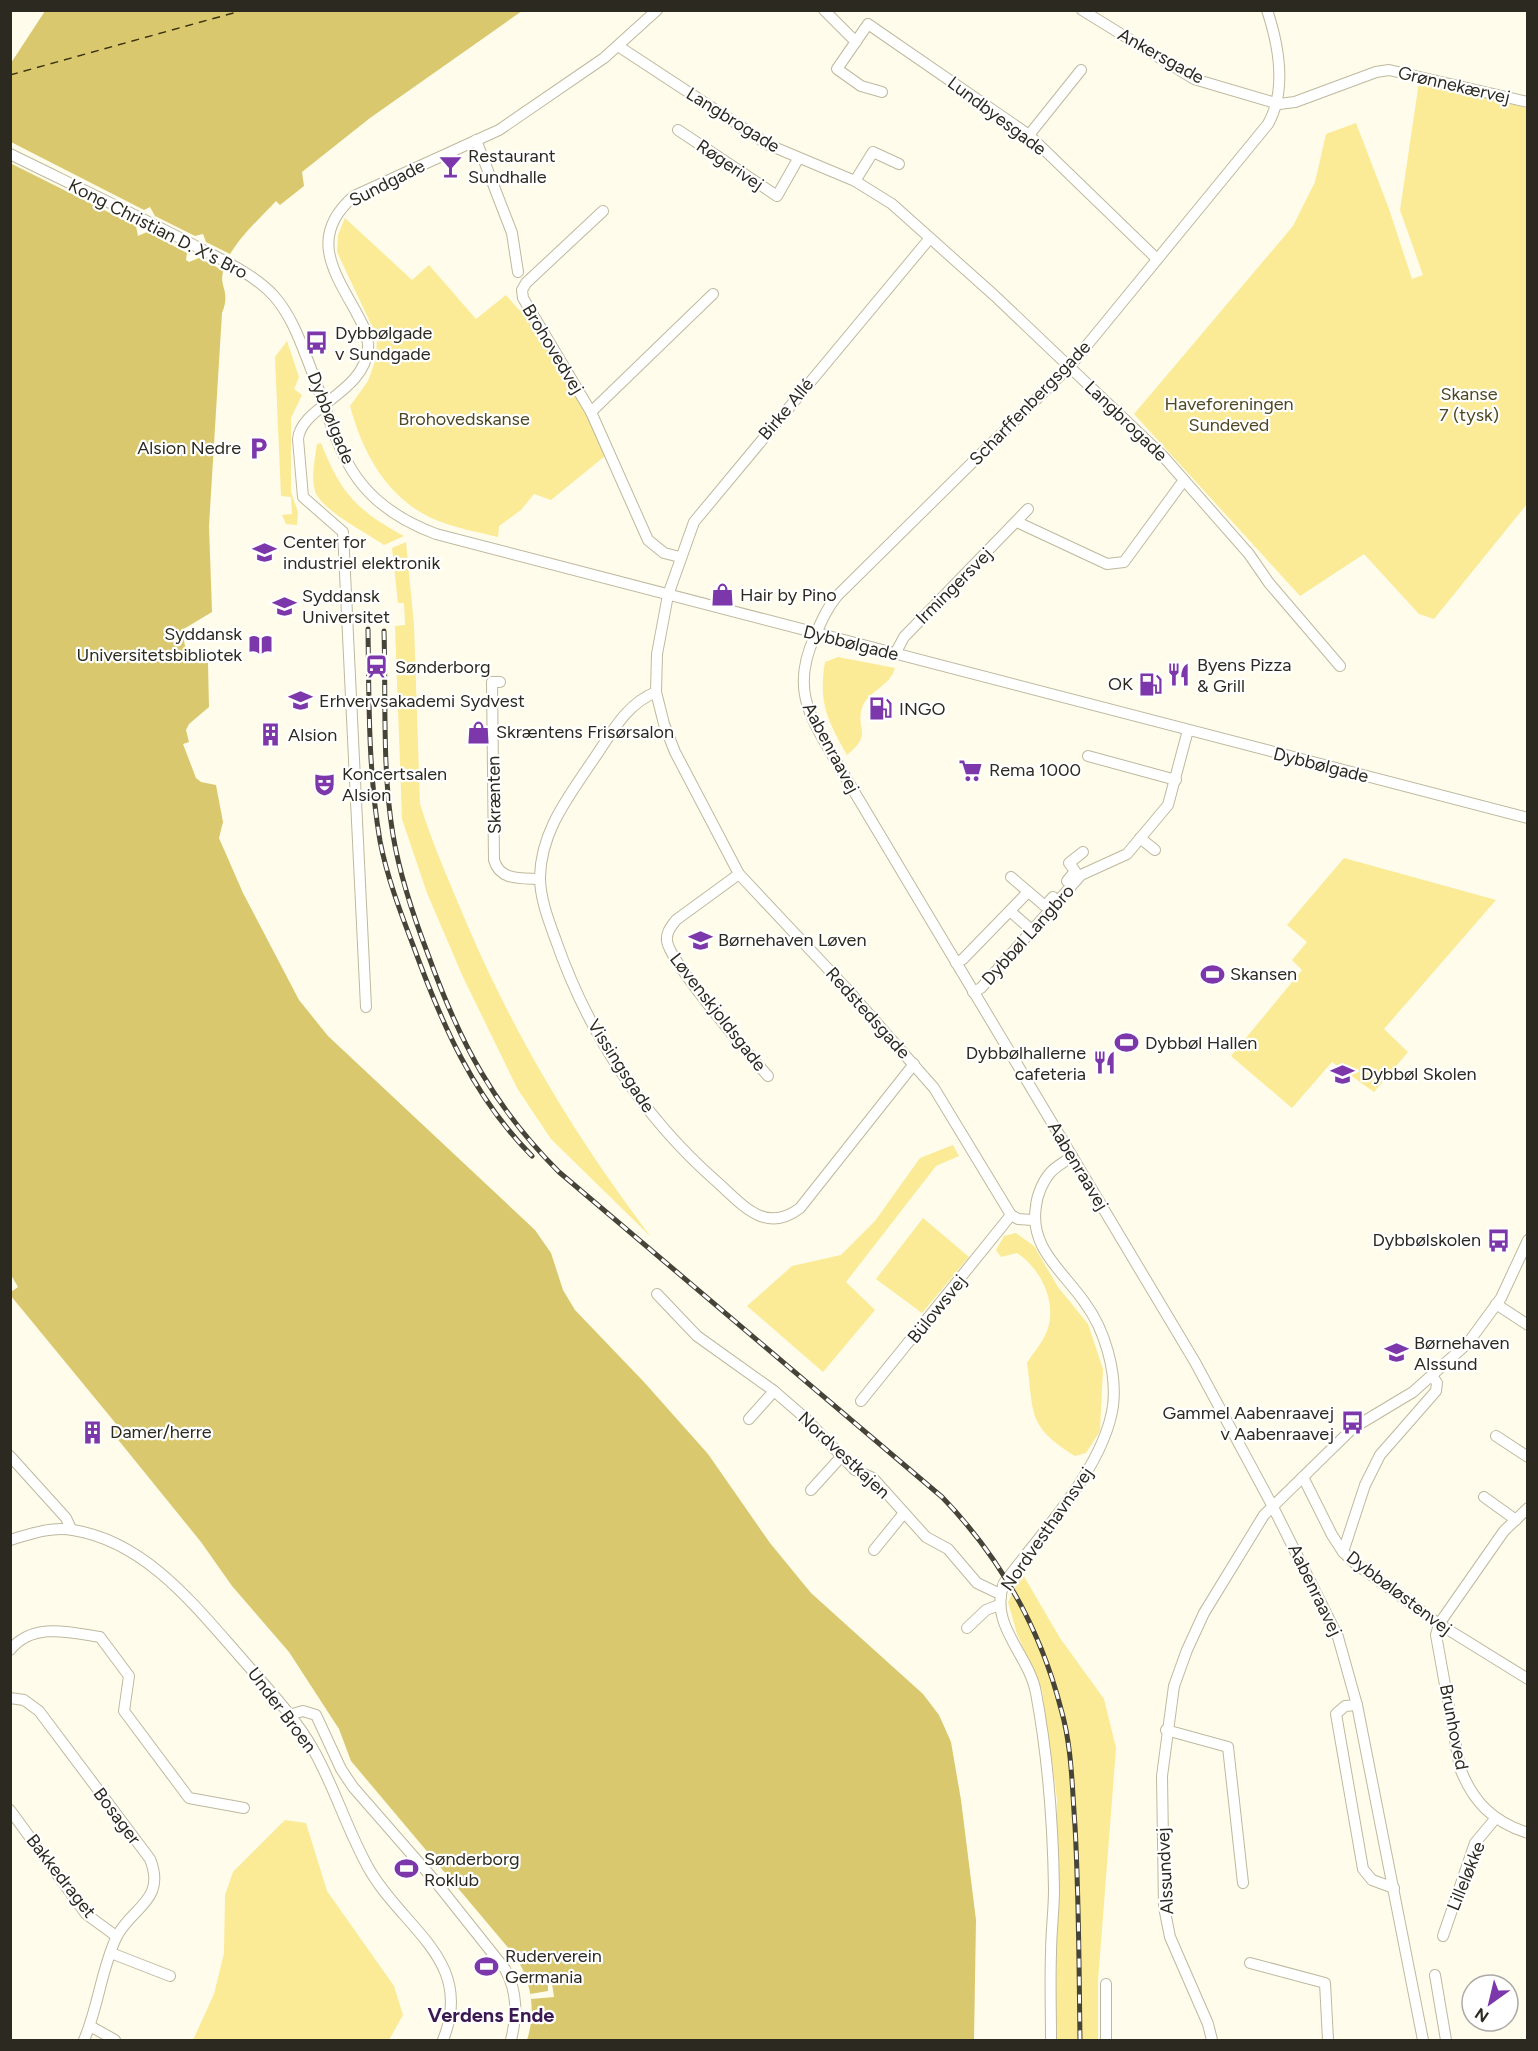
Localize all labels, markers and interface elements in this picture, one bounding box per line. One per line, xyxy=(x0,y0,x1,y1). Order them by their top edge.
street label: Ankersgade xyxy=(1114,23,1208,89)
street label: Grønnekærvej xyxy=(1396,61,1512,109)
street label: Lundbyesgade xyxy=(943,72,1051,160)
street label: Langbrogade xyxy=(682,82,784,158)
street label: Røgerivej xyxy=(692,135,768,195)
place label: Restaurant Sundhalle xyxy=(468,145,556,188)
bar icon: Restaurant Sundhalle xyxy=(437,153,463,179)
street label: Sundgade xyxy=(346,155,429,211)
street label: Kong Christian D. X's Bro xyxy=(65,174,251,284)
street label: Brohovedvej xyxy=(518,300,588,398)
place label: Dybbølgade v Sundgade xyxy=(335,322,433,365)
bus stop icon: Dybbølgade v Sundgade xyxy=(304,330,330,356)
street label: Scharffenbergsgade xyxy=(965,336,1095,470)
street label: Dybbølgade xyxy=(303,369,360,467)
street label: Birke Allé xyxy=(754,373,818,444)
street label: Langbrogade xyxy=(1080,376,1172,466)
park label: Skanse 7 (tysk) xyxy=(1439,383,1499,426)
park label: Haveforeningen Sundeved xyxy=(1164,393,1294,436)
park label: Brohovedskanse xyxy=(398,408,530,430)
parking icon: Alsion Nedre xyxy=(246,435,272,461)
place label: Alsion Nedre xyxy=(137,437,241,459)
place label: Center for industriel elektronik xyxy=(283,531,440,574)
school or university icon: Center for industriel elektronik xyxy=(252,539,278,565)
street label: Irmingersvej xyxy=(911,543,997,629)
shop icon: Hair by Pino xyxy=(709,582,735,608)
place label: Hair by Pino xyxy=(740,584,837,606)
place label: Syddansk Universitet xyxy=(302,585,390,628)
school or university icon: Syddansk Universitet xyxy=(271,593,297,619)
street label: Dybbølgade xyxy=(801,621,901,666)
place label: Syddansk Universitetsbibliotek xyxy=(76,623,242,666)
library icon: Syddansk Universitetsbibliotek xyxy=(247,631,273,657)
station icon: Sønderborg xyxy=(364,654,390,680)
place label: Byens Pizza & Grill xyxy=(1197,654,1291,697)
place label: Sønderborg xyxy=(395,656,491,678)
restaurant icon: Byens Pizza & Grill xyxy=(1166,662,1192,688)
fuel station icon: OK xyxy=(1138,671,1164,697)
place label: OK xyxy=(1108,673,1133,695)
school or university icon: Erhvervsakademi Sydvest xyxy=(288,688,314,714)
place label: Erhvervsakademi Sydvest xyxy=(319,690,525,712)
fuel station icon: INGO xyxy=(868,696,894,722)
place label: INGO xyxy=(899,698,945,720)
street label: Aabenraavej xyxy=(798,699,864,797)
shop icon: Skræntens Frisørsalon xyxy=(465,719,491,745)
place label: Skræntens Frisørsalon xyxy=(496,721,674,743)
building icon: Alsion xyxy=(257,722,283,748)
place label: Alsion xyxy=(288,724,337,746)
street label: Dybbølgade xyxy=(1271,743,1371,788)
street label: Skrænten xyxy=(482,756,506,834)
supermarket icon: Rema 1000 xyxy=(958,757,984,783)
place label: Rema 1000 xyxy=(989,759,1081,781)
place label: Koncertsalen Alsion xyxy=(342,763,447,806)
theatre icon: Koncertsalen Alsion xyxy=(311,771,337,797)
street label: Dybbøl Langbro xyxy=(977,880,1079,990)
school or university icon: Børnehaven Løven xyxy=(687,927,713,953)
place label: Børnehaven Løven xyxy=(718,929,867,951)
street label: Løvenskjoldsgade xyxy=(665,948,771,1076)
sports icon: Skansen xyxy=(1199,961,1225,987)
street label: Redstedsgade xyxy=(821,963,915,1063)
place label: Skansen xyxy=(1230,963,1297,985)
street label: Vissingsgade xyxy=(583,1015,659,1117)
sports icon: Dybbøl Hallen xyxy=(1114,1030,1140,1056)
place label: Dybbøl Hallen xyxy=(1145,1032,1257,1054)
place label: Dybbølhallerne cafeteria xyxy=(966,1042,1086,1085)
restaurant icon: Dybbølhallerne cafeteria xyxy=(1091,1050,1117,1076)
school or university icon: Dybbøl Skolen xyxy=(1330,1061,1356,1087)
place label: Dybbøl Skolen xyxy=(1361,1063,1477,1085)
street label: Aabenraavej xyxy=(1043,1118,1113,1214)
bus stop icon: Dybbølskolen xyxy=(1486,1227,1512,1253)
place label: Dybbølskolen xyxy=(1372,1229,1481,1251)
street label: Bülowsvej xyxy=(903,1270,971,1348)
place label: Børnehaven Alssund xyxy=(1414,1332,1510,1375)
school or university icon: Børnehaven Alssund xyxy=(1383,1340,1409,1366)
place label: Gammel Aabenraavej v Aabenraavej xyxy=(1162,1402,1334,1445)
street label: Nordvestkajen xyxy=(793,1407,895,1503)
bus stop icon: Gammel Aabenraavej v Aabenraavej xyxy=(1339,1410,1365,1436)
building icon: Damer/herre xyxy=(79,1419,105,1445)
place label: Damer/herre xyxy=(110,1421,212,1443)
street label: Nordvesthavnsvej xyxy=(996,1463,1098,1595)
street label: Aabenraavej xyxy=(1283,1540,1347,1640)
street label: Dybbøløstenvej xyxy=(1342,1546,1456,1640)
street label: Under Broen xyxy=(243,1663,321,1757)
street label: Brunhoved xyxy=(1435,1682,1473,1772)
street label: Bosager xyxy=(89,1783,145,1849)
street label: Alssundvej xyxy=(1152,1827,1178,1915)
street label: Bakkedraget xyxy=(21,1830,101,1922)
street label: Lilleløkke xyxy=(1442,1838,1490,1914)
place label: Sønderborg Roklub xyxy=(424,1848,520,1891)
sports icon: Sønderborg Roklub xyxy=(393,1856,419,1882)
place label: Ruderverein Germania xyxy=(505,1945,602,1988)
sports icon: Ruderverein Germania xyxy=(474,1953,500,1979)
north arrow xyxy=(1460,1973,1520,2033)
district label: Verdens Ende xyxy=(428,2003,554,2027)
text: N xyxy=(1471,2004,1492,2026)

